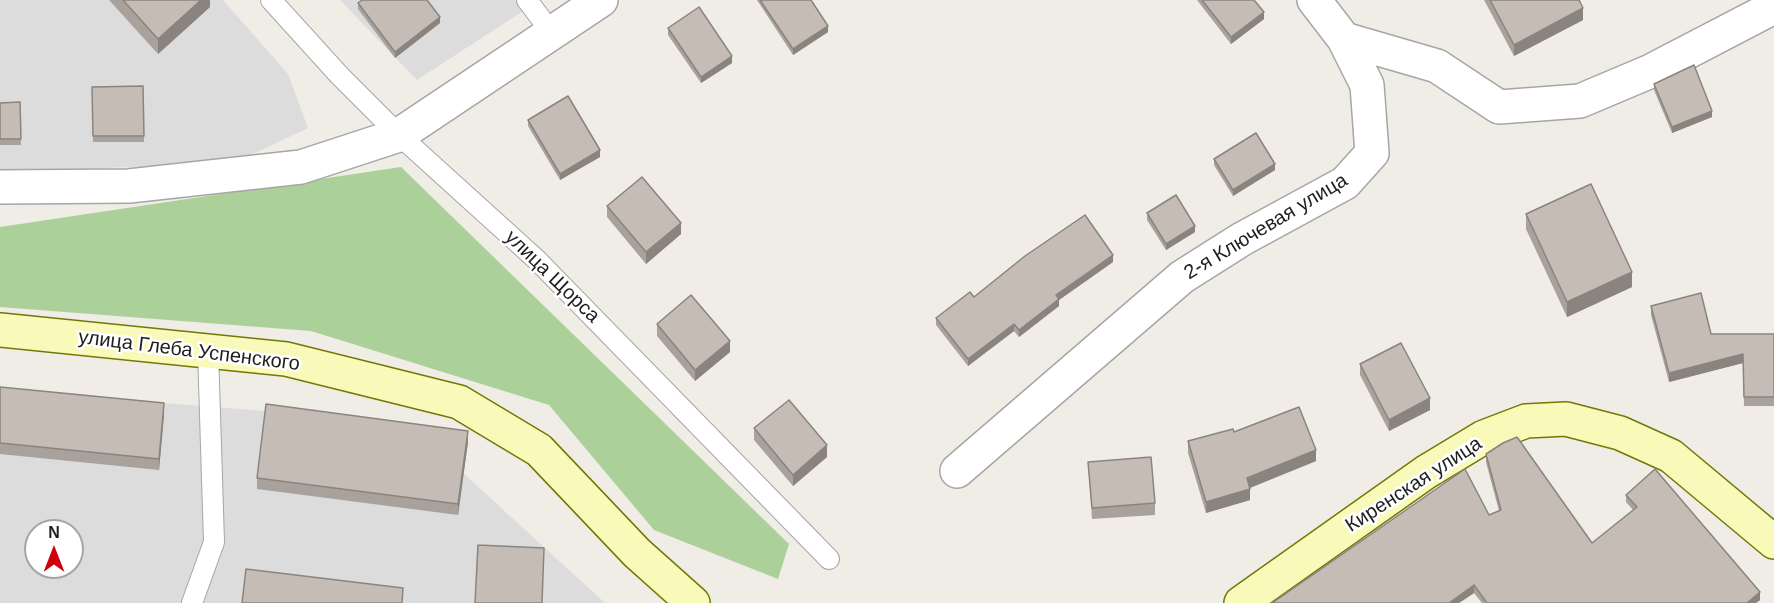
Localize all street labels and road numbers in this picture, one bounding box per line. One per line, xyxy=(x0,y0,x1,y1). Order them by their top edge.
street label: 2-я Ключевая улица xyxy=(1180,169,1352,285)
street label: улица Щорса xyxy=(500,226,604,328)
street label: улица Глеба Успенского xyxy=(77,326,301,376)
street label: Киренская улица xyxy=(1341,432,1487,538)

